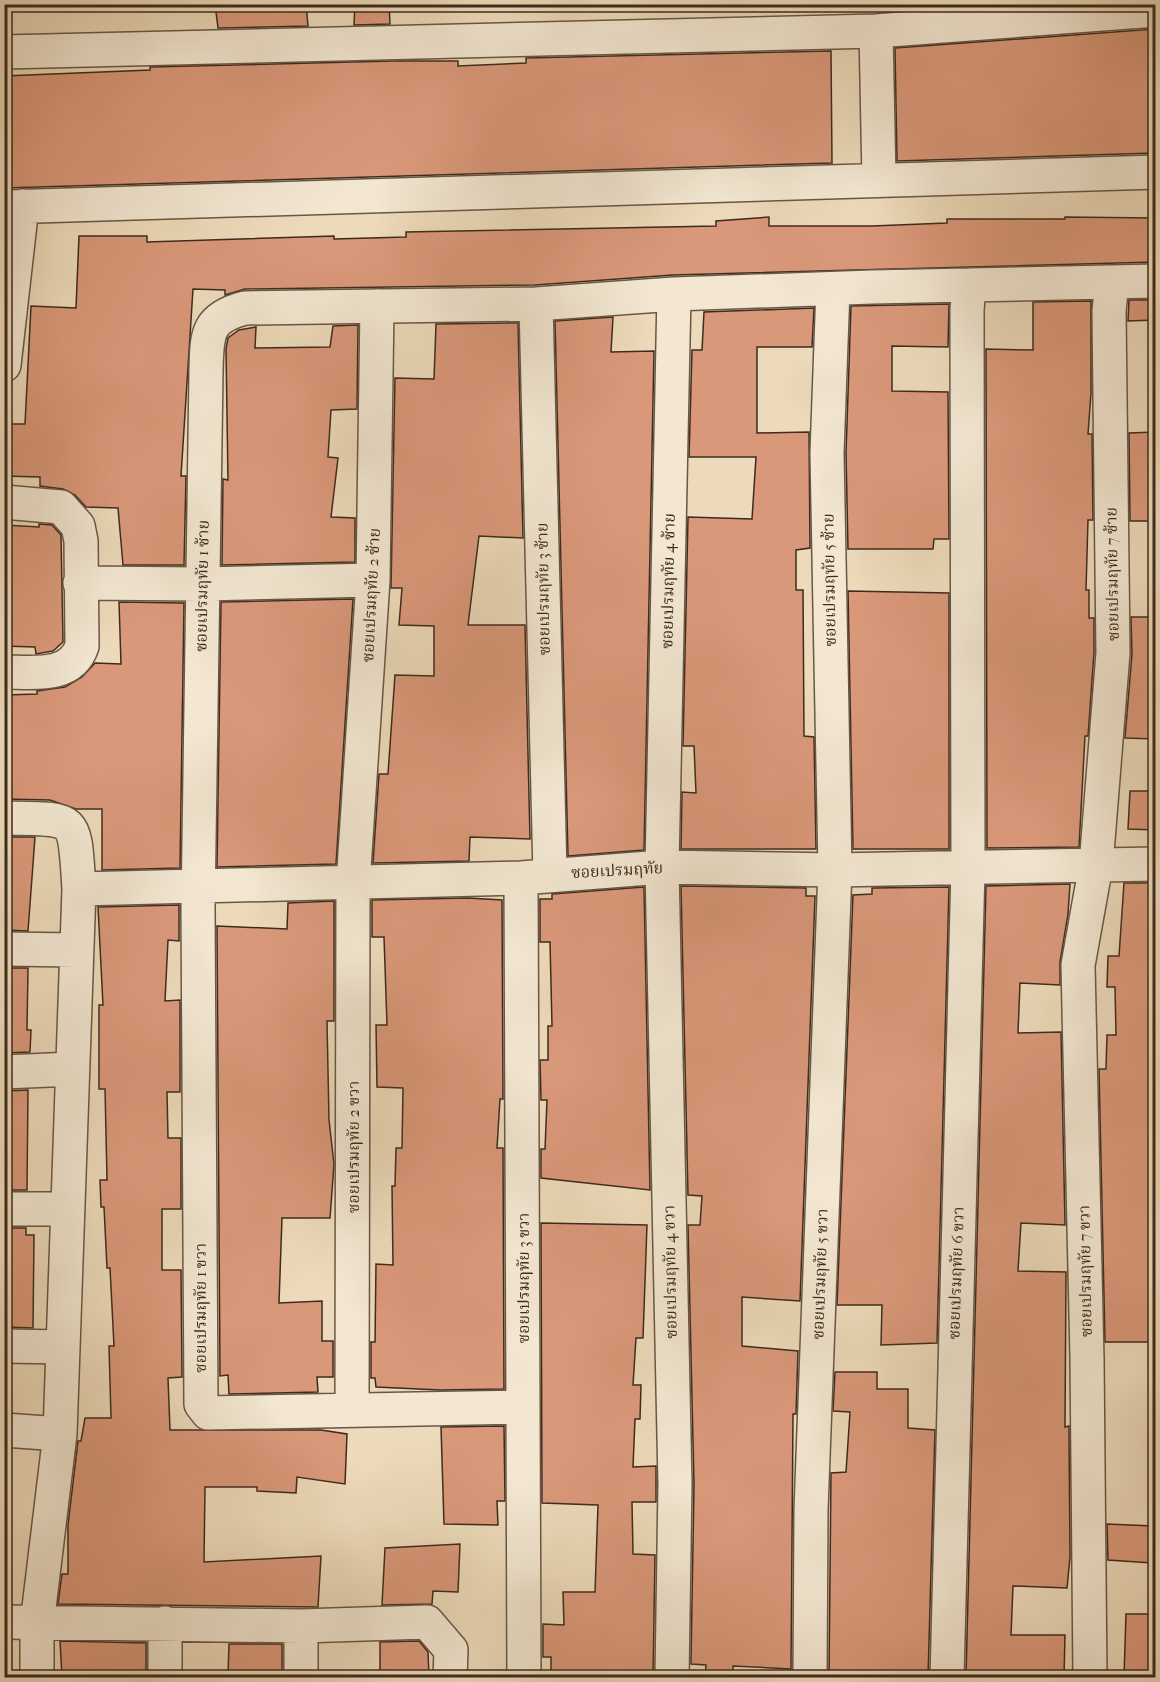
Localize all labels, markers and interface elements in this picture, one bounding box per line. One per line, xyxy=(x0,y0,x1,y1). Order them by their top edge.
street label: ซอยเปรมฤทัย 7 ซ้าย xyxy=(1101,507,1123,641)
street label: ซอยเปรมฤทัย 4 ซ้าย xyxy=(657,513,679,649)
street label: ซอยเปรมฤทัย 5 ซ้าย xyxy=(818,513,840,647)
street label: ซอยเปรมฤทัย 1 ซ้าย xyxy=(191,520,213,652)
street label: ซอยเปรมฤทัย 3 ซ้าย xyxy=(532,522,554,656)
street label: ซอยเปรมฤทัย 2 ซ้าย xyxy=(358,527,384,663)
street label: ซอยเปรมฤทัย xyxy=(570,858,664,882)
street label: ซอยเปรมฤทัย 2 ขวา xyxy=(344,1081,363,1213)
street label: ซอยเปรมฤทัย 4 ขวา xyxy=(659,1205,681,1339)
street label: ซอยเปรมฤทัย 7 ขวา xyxy=(1074,1205,1096,1337)
street label: ซอยเปรมฤทัย 6 ขวา xyxy=(944,1206,968,1340)
street label: ซอยเปรมฤทัย 5 ขวา xyxy=(808,1208,832,1340)
street label: ซอยเปรมฤทัย 3 ขวา xyxy=(514,1213,533,1343)
street label: ซอยเปรมฤทัย 1 ขวา xyxy=(191,1243,210,1373)

